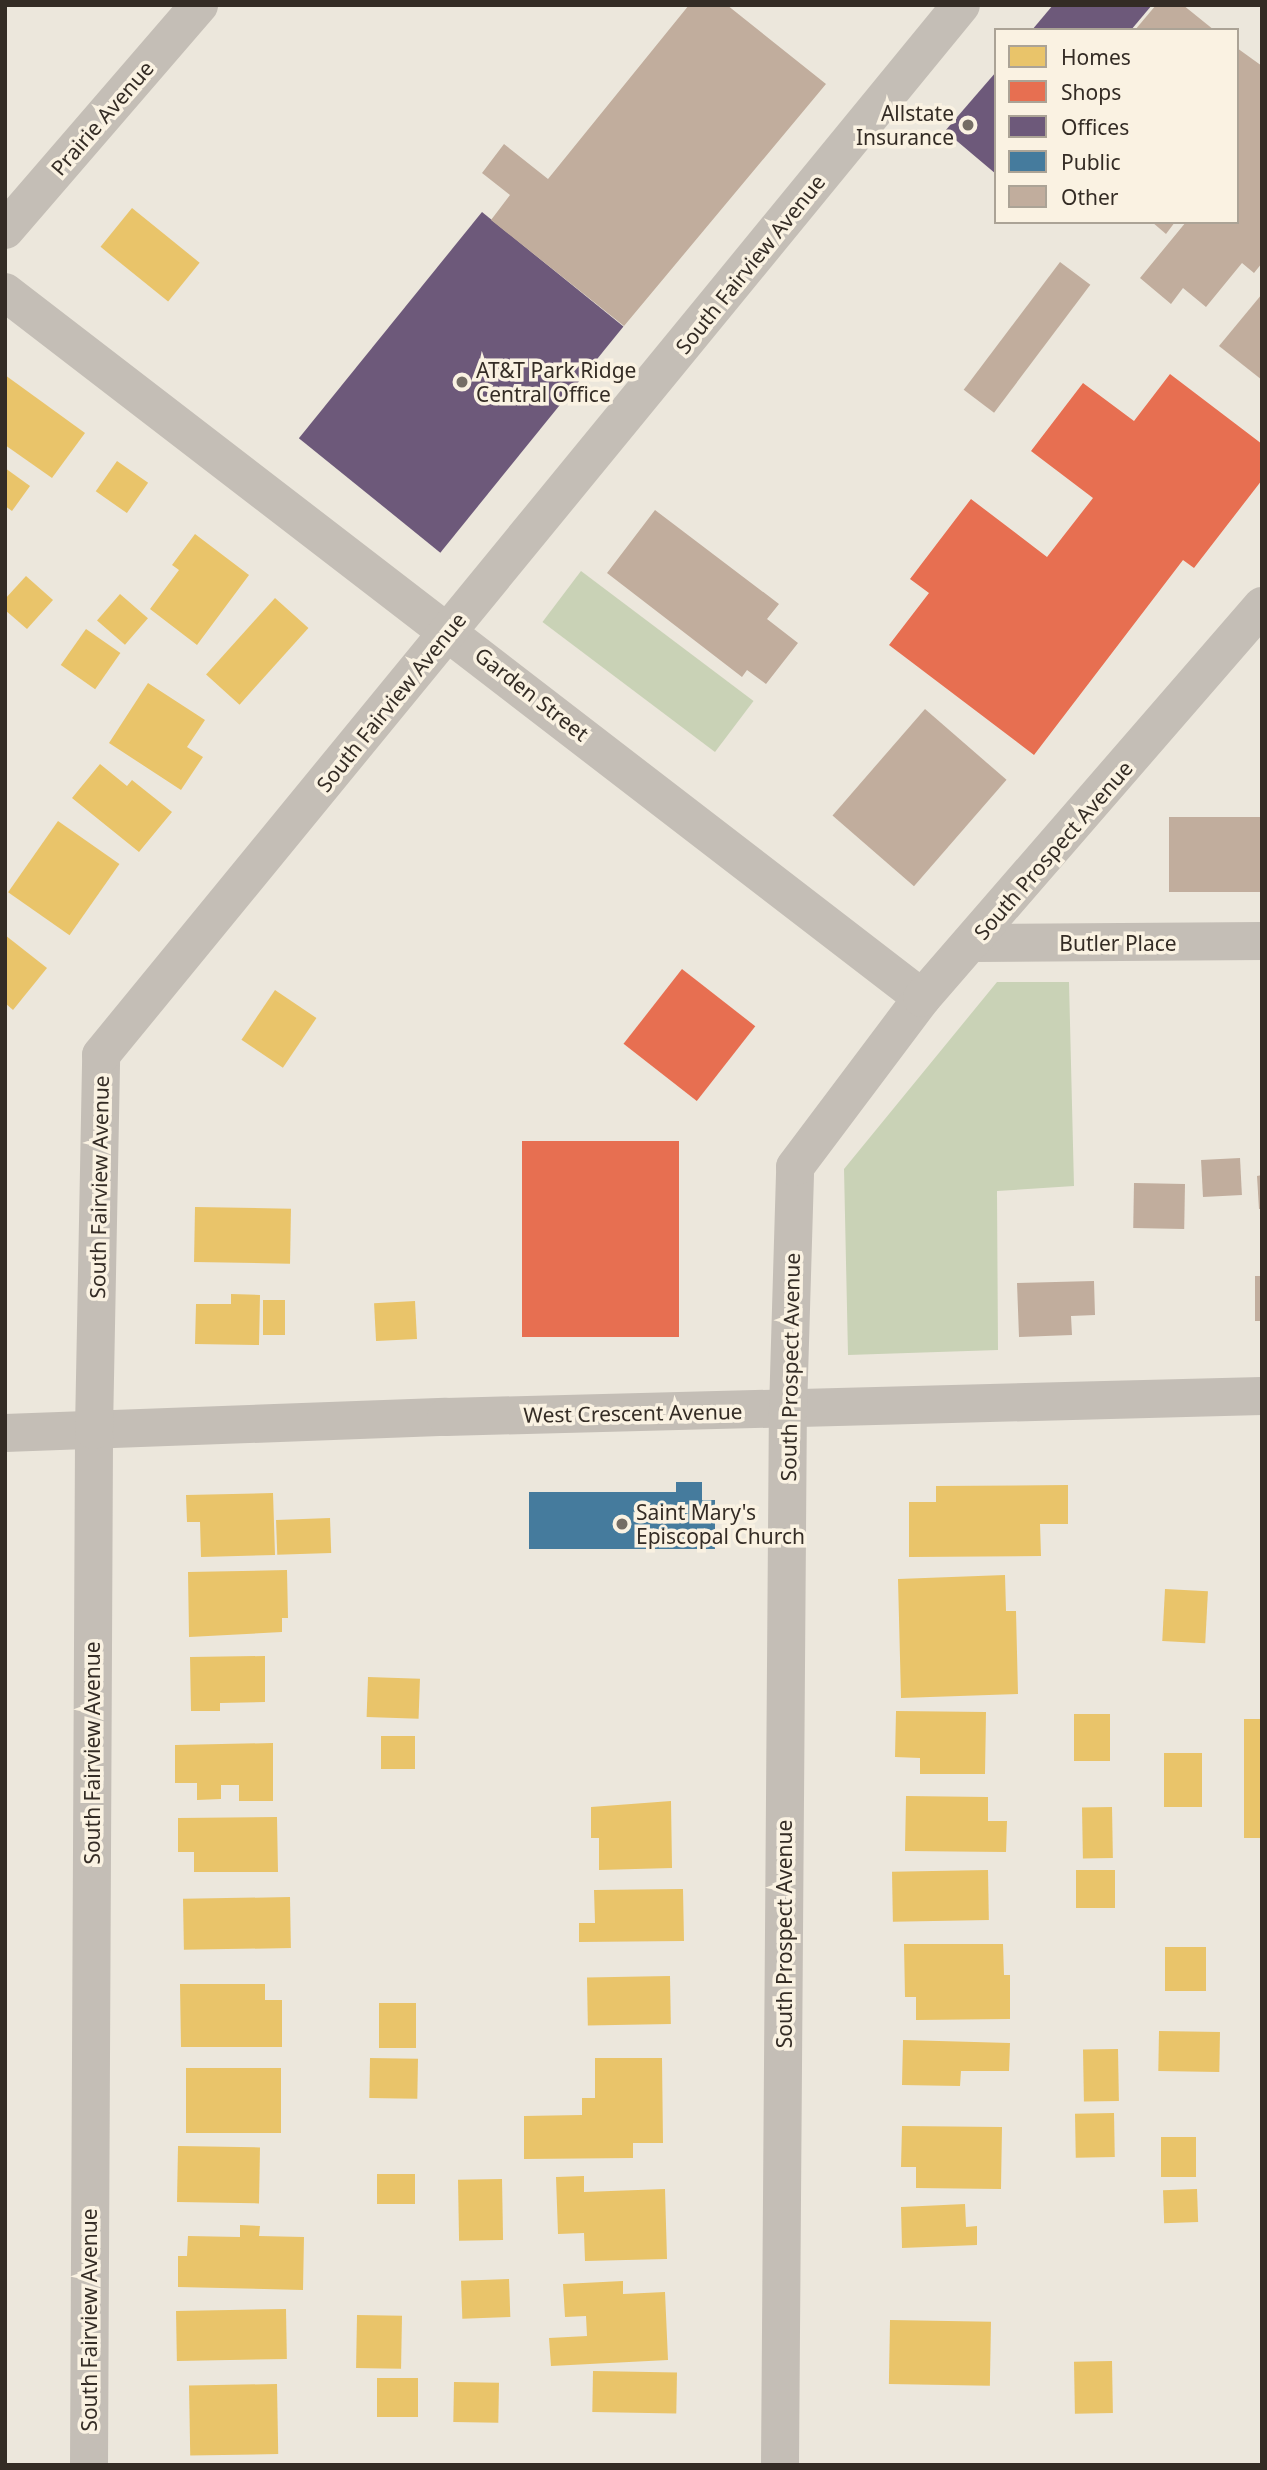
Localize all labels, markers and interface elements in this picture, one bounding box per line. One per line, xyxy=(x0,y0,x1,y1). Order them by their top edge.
legend xyxy=(994,28,1239,224)
text: Homes xyxy=(1061,43,1131,71)
street label: Prairie Avenue xyxy=(45,56,159,180)
text: Shops xyxy=(1061,78,1121,106)
place label: Allstate Insurance xyxy=(856,100,954,150)
text: Offices xyxy=(1061,113,1129,141)
marker: Allstate Insurance xyxy=(960,117,976,133)
text: Public xyxy=(1061,148,1121,176)
street label: South Fairview Avenue xyxy=(670,169,830,359)
text: Other xyxy=(1061,183,1118,211)
place label: AT&T Park Ridge Central Office xyxy=(476,357,636,407)
marker: AT&T Park Ridge Central Office xyxy=(454,374,470,390)
street label: South Fairview Avenue xyxy=(311,607,471,797)
street label: Garden Street xyxy=(470,642,594,746)
street label: South Prospect Avenue xyxy=(969,755,1137,945)
street label: Butler Place xyxy=(1059,930,1177,956)
street label: South Fairview Avenue xyxy=(84,1075,114,1299)
street label: South Prospect Avenue xyxy=(775,1253,805,1481)
street label: West Crescent Avenue xyxy=(523,1398,743,1428)
place label: Saint Mary's Episcopal Church xyxy=(636,1499,805,1549)
marker: Saint Mary's Episcopal Church xyxy=(614,1516,630,1532)
street label: South Fairview Avenue xyxy=(79,1641,105,1865)
street label: South Prospect Avenue xyxy=(771,1820,797,2048)
street label: South Fairview Avenue xyxy=(76,2208,102,2432)

